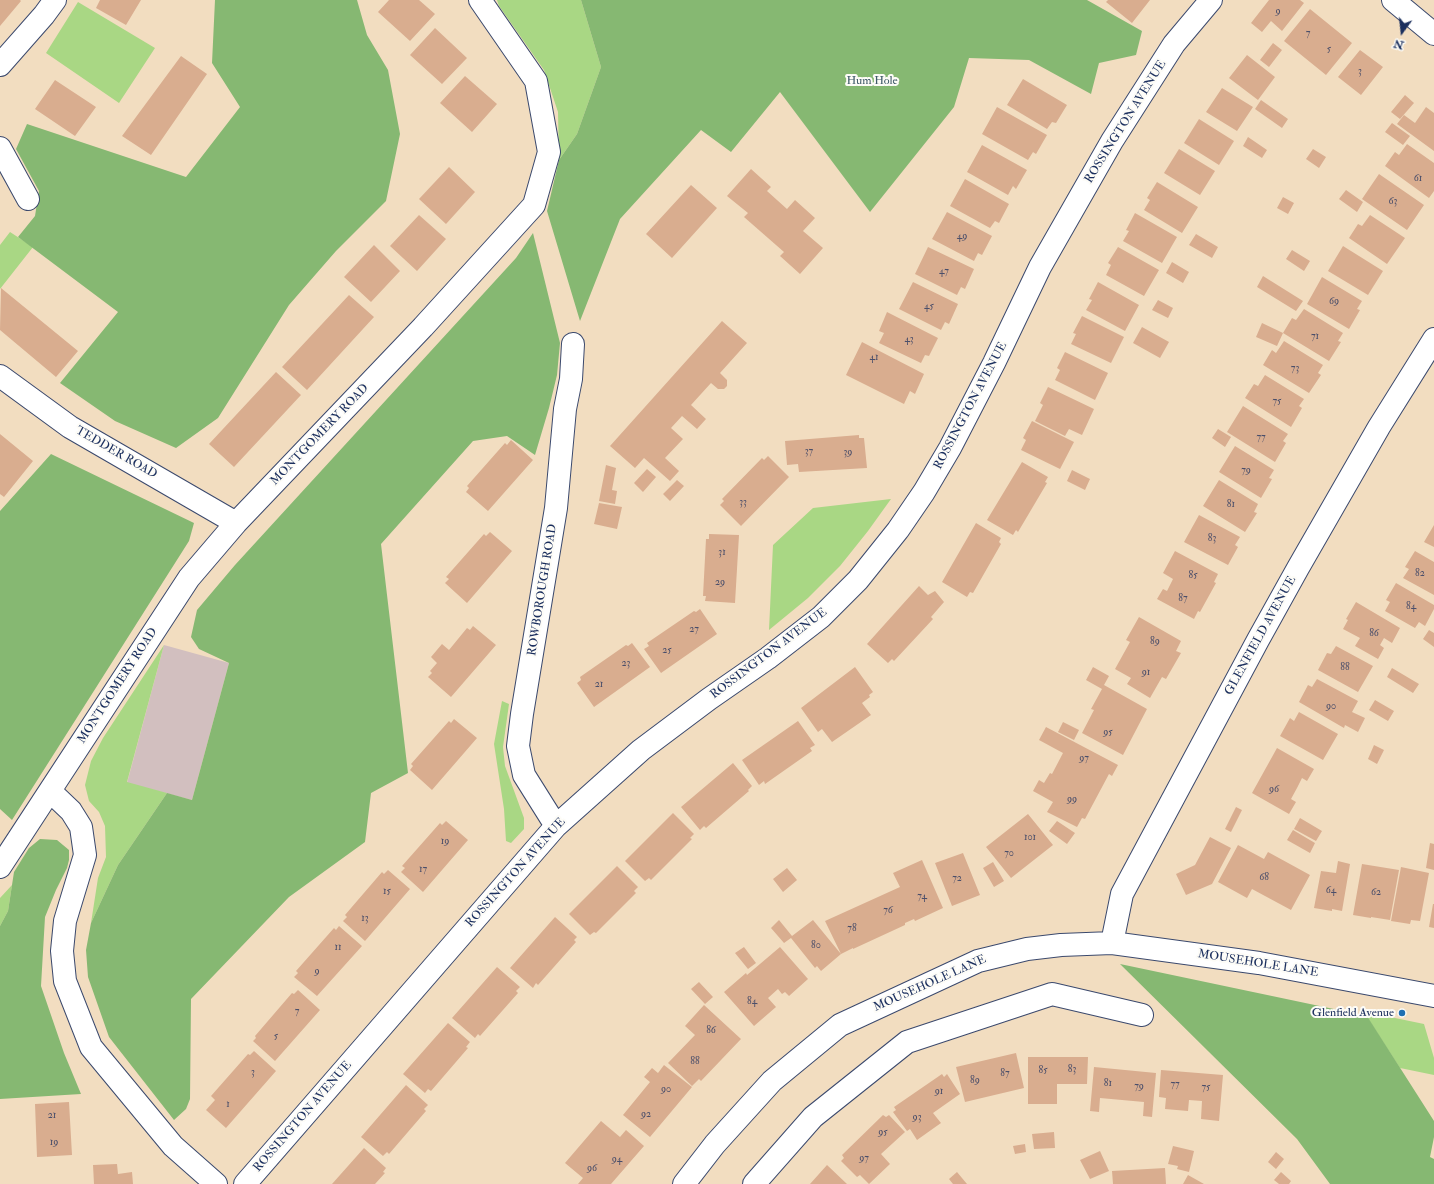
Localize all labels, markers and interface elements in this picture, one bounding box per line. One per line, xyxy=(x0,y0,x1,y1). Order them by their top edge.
house number: 9 xyxy=(1275,6,1281,18)
north arrow xyxy=(1382,12,1422,52)
house number: 7 xyxy=(1306,28,1310,40)
text: N xyxy=(1392,37,1405,52)
house number: 5 xyxy=(1327,44,1331,56)
street label: ROSSINGTON AVENUE xyxy=(1082,58,1170,186)
house number: 3 xyxy=(1358,66,1362,78)
park label: Hum Hole xyxy=(846,74,898,88)
house number: 61 xyxy=(1414,173,1422,185)
house number: 63 xyxy=(1389,196,1397,208)
house number: 49 xyxy=(957,231,967,243)
house number: 47 xyxy=(939,266,949,278)
house number: 69 xyxy=(1329,296,1339,308)
house number: 45 xyxy=(924,301,934,313)
house number: 71 xyxy=(1311,331,1319,343)
house number: 43 xyxy=(904,334,914,346)
street label: ROSSINGTON AVENUE xyxy=(931,340,1011,472)
house number: 41 xyxy=(870,352,878,364)
house number: 73 xyxy=(1291,363,1299,375)
street label: MONTGOMERY ROAD xyxy=(268,381,372,489)
house number: 75 xyxy=(1273,396,1281,408)
street label: TEDDER ROAD xyxy=(73,424,159,482)
house number: 77 xyxy=(1256,432,1266,444)
house number: 37 xyxy=(805,446,813,458)
house number: 39 xyxy=(844,447,852,459)
house number: 79 xyxy=(1241,465,1251,477)
house number: 33 xyxy=(739,497,747,509)
house number: 81 xyxy=(1227,499,1235,511)
street label: ROWBOROUGH ROAD xyxy=(525,523,561,657)
house number: 83 xyxy=(1208,533,1216,545)
house number: 31 xyxy=(718,547,726,559)
house number: 82 xyxy=(1415,568,1425,580)
house number: 85 xyxy=(1188,570,1198,582)
street label: GLENFIELD AVENUE xyxy=(1222,574,1300,698)
house number: 29 xyxy=(715,577,725,589)
house number: 87 xyxy=(1178,593,1188,605)
house number: 84 xyxy=(1406,601,1416,613)
street label: ROSSINGTON AVENUE xyxy=(708,605,830,703)
house number: 27 xyxy=(689,624,699,636)
street label: MONTGOMERY ROAD xyxy=(75,625,161,747)
house number: 86 xyxy=(1369,628,1379,640)
house number: 89 xyxy=(1150,636,1160,648)
house number: 25 xyxy=(662,645,672,657)
house number: 23 xyxy=(622,658,630,670)
house number: 88 xyxy=(1340,662,1350,674)
house number: 91 xyxy=(1142,667,1150,679)
house number: 21 xyxy=(595,679,603,691)
house number: 90 xyxy=(1326,701,1336,713)
house number: 95 xyxy=(1103,727,1113,739)
house number: 97 xyxy=(1079,753,1089,765)
house number: 96 xyxy=(1269,784,1279,796)
house number: 99 xyxy=(1067,794,1077,806)
street label: ROSSINGTON AVENUE xyxy=(463,815,569,931)
house number: 101 xyxy=(1024,832,1036,844)
house number: 19 xyxy=(441,836,449,848)
house number: 70 xyxy=(1004,848,1014,860)
house number: 17 xyxy=(419,864,427,876)
house number: 68 xyxy=(1259,872,1269,884)
house number: 72 xyxy=(952,873,962,885)
house number: 64 xyxy=(1326,885,1336,897)
house number: 15 xyxy=(383,886,391,898)
house number: 62 xyxy=(1371,887,1381,899)
house number: 74 xyxy=(917,891,927,903)
house number: 76 xyxy=(883,905,893,917)
house number: 13 xyxy=(361,913,369,925)
house number: 78 xyxy=(847,923,857,935)
house number: 80 xyxy=(811,940,821,952)
house number: 11 xyxy=(334,942,342,954)
street label: MOUSEHOLE LANE xyxy=(1197,947,1319,981)
street label: MOUSEHOLE LANE xyxy=(871,953,989,1015)
house number: 9 xyxy=(314,966,320,978)
house number: 84 xyxy=(747,996,757,1008)
house number: 7 xyxy=(295,1006,299,1018)
place label: Glenfield Avenue xyxy=(1312,1006,1394,1020)
marker: Glenfield Avenue xyxy=(1397,1008,1407,1018)
house number: 86 xyxy=(706,1025,716,1037)
house number: 5 xyxy=(274,1031,278,1043)
house number: 88 xyxy=(690,1056,700,1068)
street label: ROSSINGTON AVENUE xyxy=(251,1059,355,1175)
house number: 83 xyxy=(1068,1064,1076,1076)
house number: 85 xyxy=(1038,1065,1048,1077)
house number: 3 xyxy=(251,1067,255,1079)
house number: 87 xyxy=(1000,1068,1010,1080)
house number: 89 xyxy=(970,1075,980,1087)
house number: 81 xyxy=(1104,1078,1112,1090)
house number: 77 xyxy=(1170,1079,1180,1091)
house number: 79 xyxy=(1134,1081,1144,1093)
house number: 75 xyxy=(1202,1082,1210,1094)
house number: 90 xyxy=(661,1084,671,1096)
house number: 91 xyxy=(935,1086,943,1098)
house number: 1 xyxy=(226,1099,230,1111)
house number: 92 xyxy=(641,1109,651,1121)
house number: 21 xyxy=(48,1110,56,1122)
house number: 93 xyxy=(913,1112,921,1124)
house number: 95 xyxy=(878,1127,888,1139)
house number: 19 xyxy=(50,1137,58,1149)
house number: 97 xyxy=(859,1153,869,1165)
house number: 94 xyxy=(612,1154,622,1166)
house number: 96 xyxy=(587,1163,597,1175)

